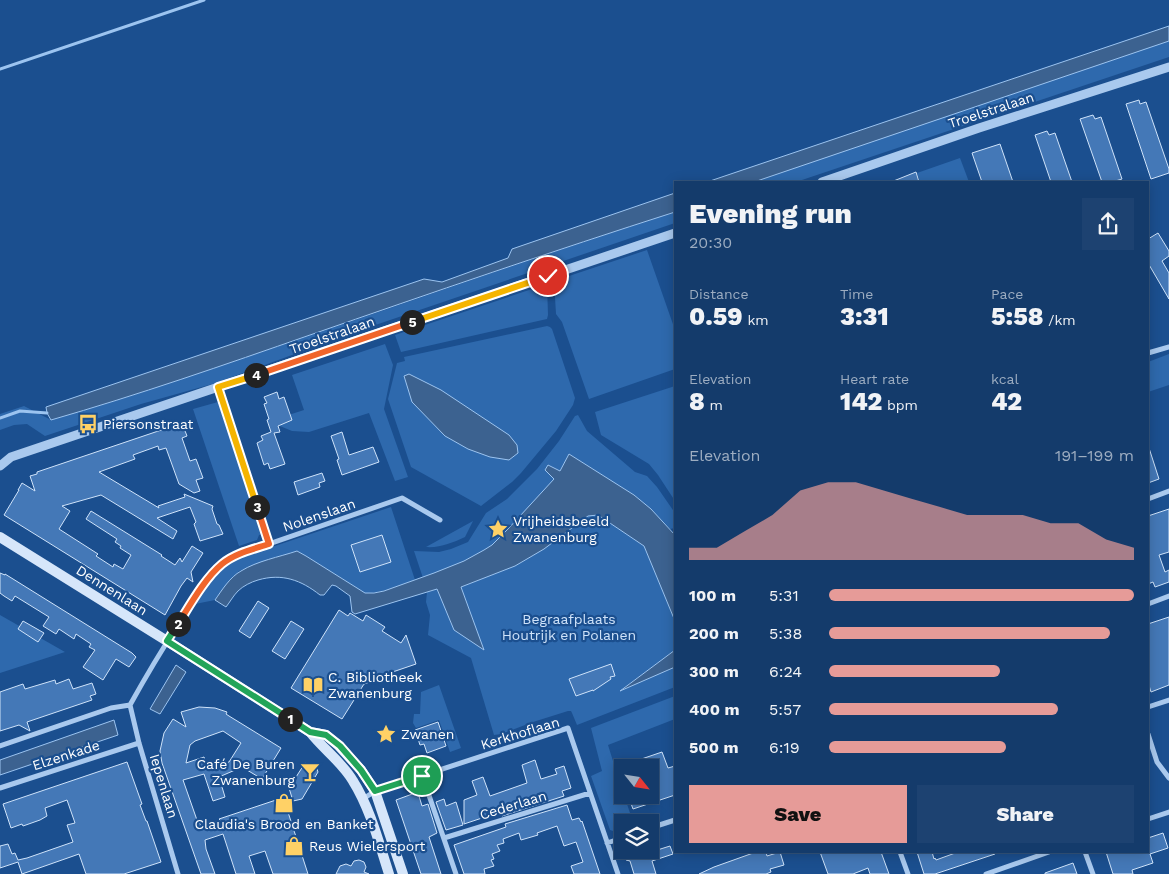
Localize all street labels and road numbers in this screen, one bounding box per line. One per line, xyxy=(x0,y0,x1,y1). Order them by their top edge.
street label: Troelstralaan xyxy=(946,89,1036,131)
street label: Troelstralaan xyxy=(287,313,377,357)
street label: Nolenslaan xyxy=(281,495,357,535)
street label: Dennenlaan xyxy=(73,562,151,618)
street label: Kerkhoflaan xyxy=(479,713,561,753)
street label: Elzenkade xyxy=(30,737,102,773)
street label: Iepenlaan xyxy=(147,752,181,820)
street label: Cederlaan xyxy=(478,787,548,823)

